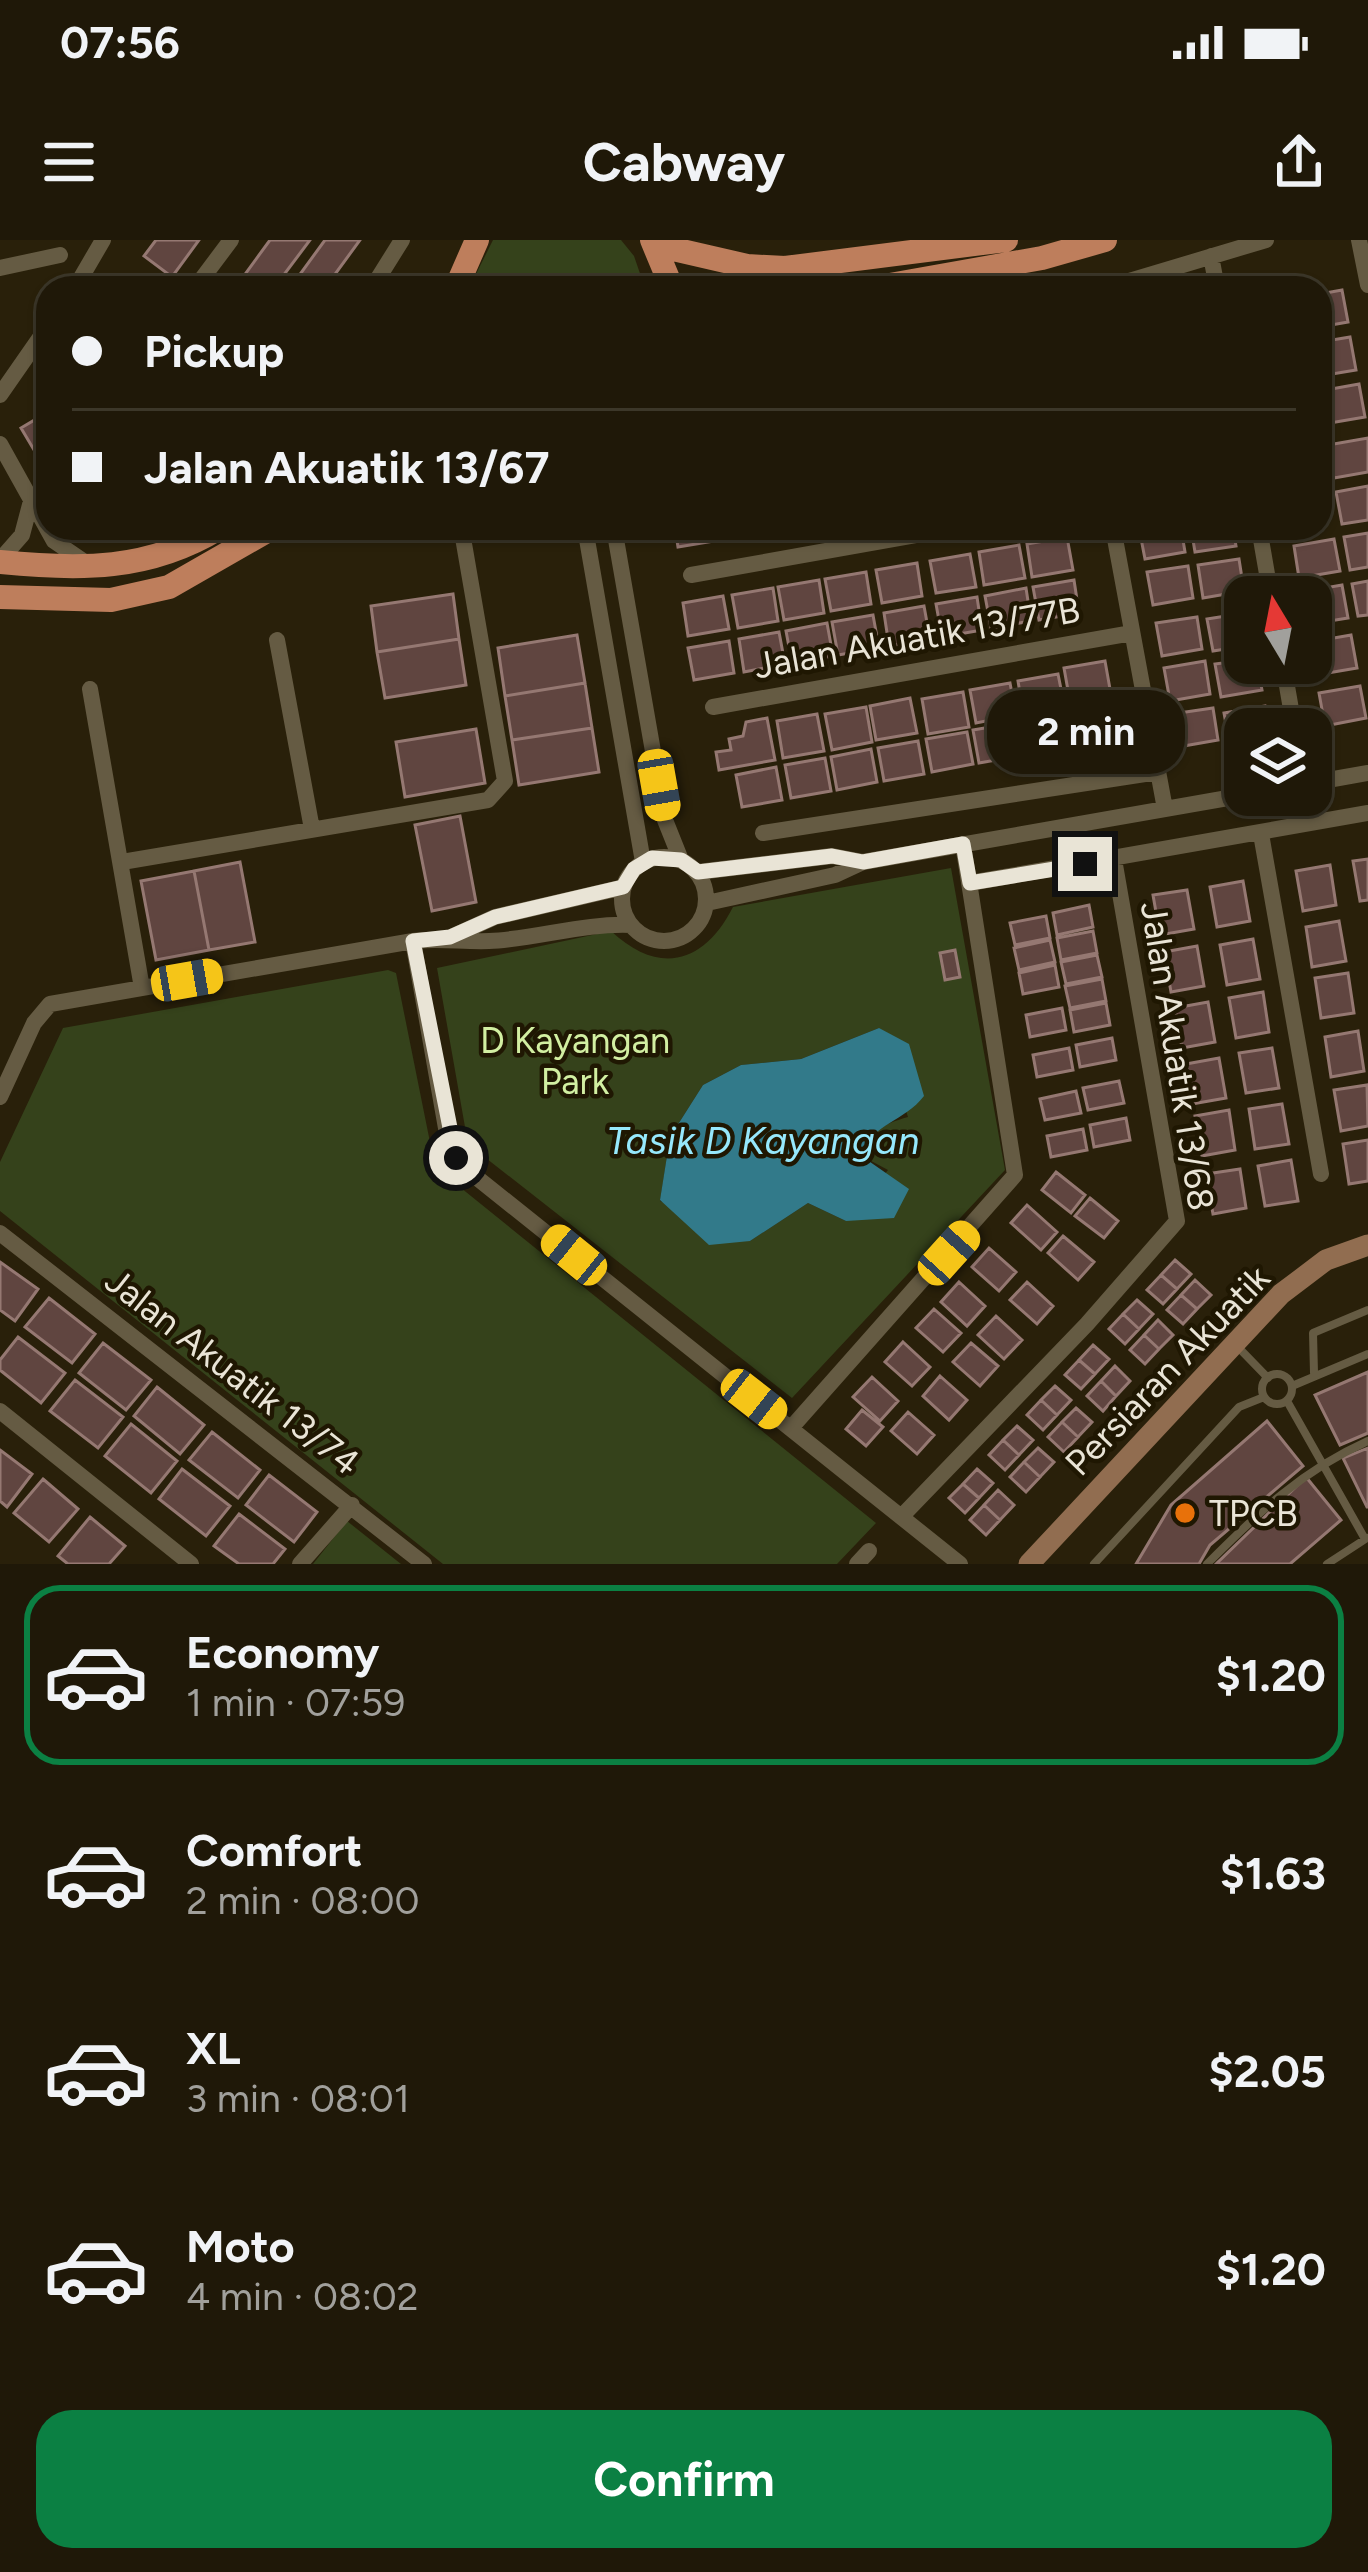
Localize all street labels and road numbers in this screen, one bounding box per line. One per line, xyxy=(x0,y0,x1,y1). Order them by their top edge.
street label: Jalan Akuatik 13/77B xyxy=(751,588,1083,687)
street label: Jalan Akuatik 13/68 xyxy=(1132,899,1223,1213)
street label: Persiaran Akuatik xyxy=(1056,1256,1279,1484)
street label: Jalan Akuatik 13/74 xyxy=(97,1259,368,1484)

